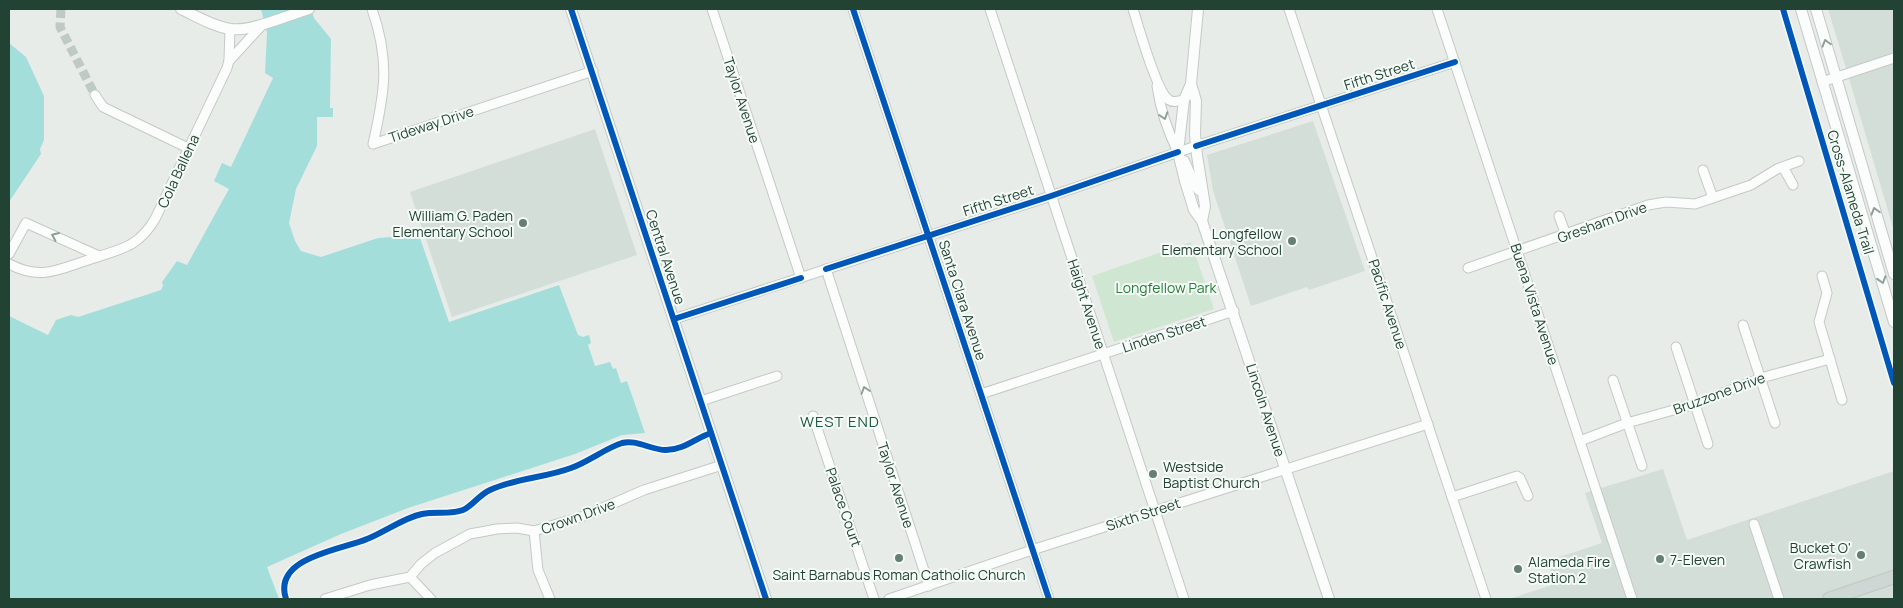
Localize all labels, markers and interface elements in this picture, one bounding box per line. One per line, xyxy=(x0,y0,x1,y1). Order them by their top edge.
one-way arrow xyxy=(1822,40,1832,48)
street label: Fifth Street xyxy=(1341,54,1417,94)
street label: Taylor Avenue xyxy=(719,55,765,145)
street label: Tideway Drive xyxy=(386,101,476,147)
one-way arrow xyxy=(1158,111,1168,119)
street label: Cross-Alameda Trail xyxy=(1823,128,1879,256)
street label: Cola Ballena xyxy=(153,131,203,211)
street label: Fifth Street xyxy=(960,180,1036,220)
street label: Gresham Drive xyxy=(1555,197,1649,247)
place label: William G. Paden Elementary School xyxy=(393,206,513,241)
street label: Central Avenue xyxy=(642,207,690,307)
one-way arrow xyxy=(1871,207,1881,215)
marker: William G. Paden Elementary School xyxy=(517,217,529,229)
place label: Longfellow Elementary School xyxy=(1162,224,1282,259)
one-way arrow xyxy=(51,231,60,242)
marker: Longfellow Elementary School xyxy=(1286,235,1298,247)
street label: Santa Clara Avenue xyxy=(935,238,991,362)
street label: Buena Vista Avenue xyxy=(1506,241,1564,367)
street label: Haight Avenue xyxy=(1064,257,1110,351)
street label: Pacific Avenue xyxy=(1364,257,1412,351)
one-way arrow xyxy=(1876,275,1886,283)
park label: Longfellow Park xyxy=(1116,278,1217,297)
street label: Linden Street xyxy=(1120,311,1209,357)
street label: Lincoln Avenue xyxy=(1242,361,1290,459)
street label: Bruzzone Drive xyxy=(1670,368,1768,418)
one-way arrow xyxy=(861,386,871,395)
district label: WEST END xyxy=(800,411,880,432)
street label: Taylor Avenue xyxy=(873,440,919,530)
place label: Westside Baptist Church xyxy=(1163,457,1260,492)
street label: Palace Court xyxy=(822,465,867,550)
marker: Westside Baptist Church xyxy=(1147,468,1159,480)
street label: Sixth Street xyxy=(1103,493,1183,535)
street label: Crown Drive xyxy=(538,494,618,538)
place label: Bucket O' Crawfish xyxy=(1790,538,1851,573)
marker: Bucket O' Crawfish xyxy=(1855,549,1867,561)
place label: 7-Eleven xyxy=(1670,550,1725,569)
marker: Saint Barnabus Roman Catholic Church xyxy=(893,552,905,564)
place label: Alameda Fire Station 2 xyxy=(1528,552,1610,587)
marker: 7-Eleven xyxy=(1654,553,1666,565)
marker: Alameda Fire Station 2 xyxy=(1512,563,1524,575)
place label: Saint Barnabus Roman Catholic Church xyxy=(772,565,1026,584)

